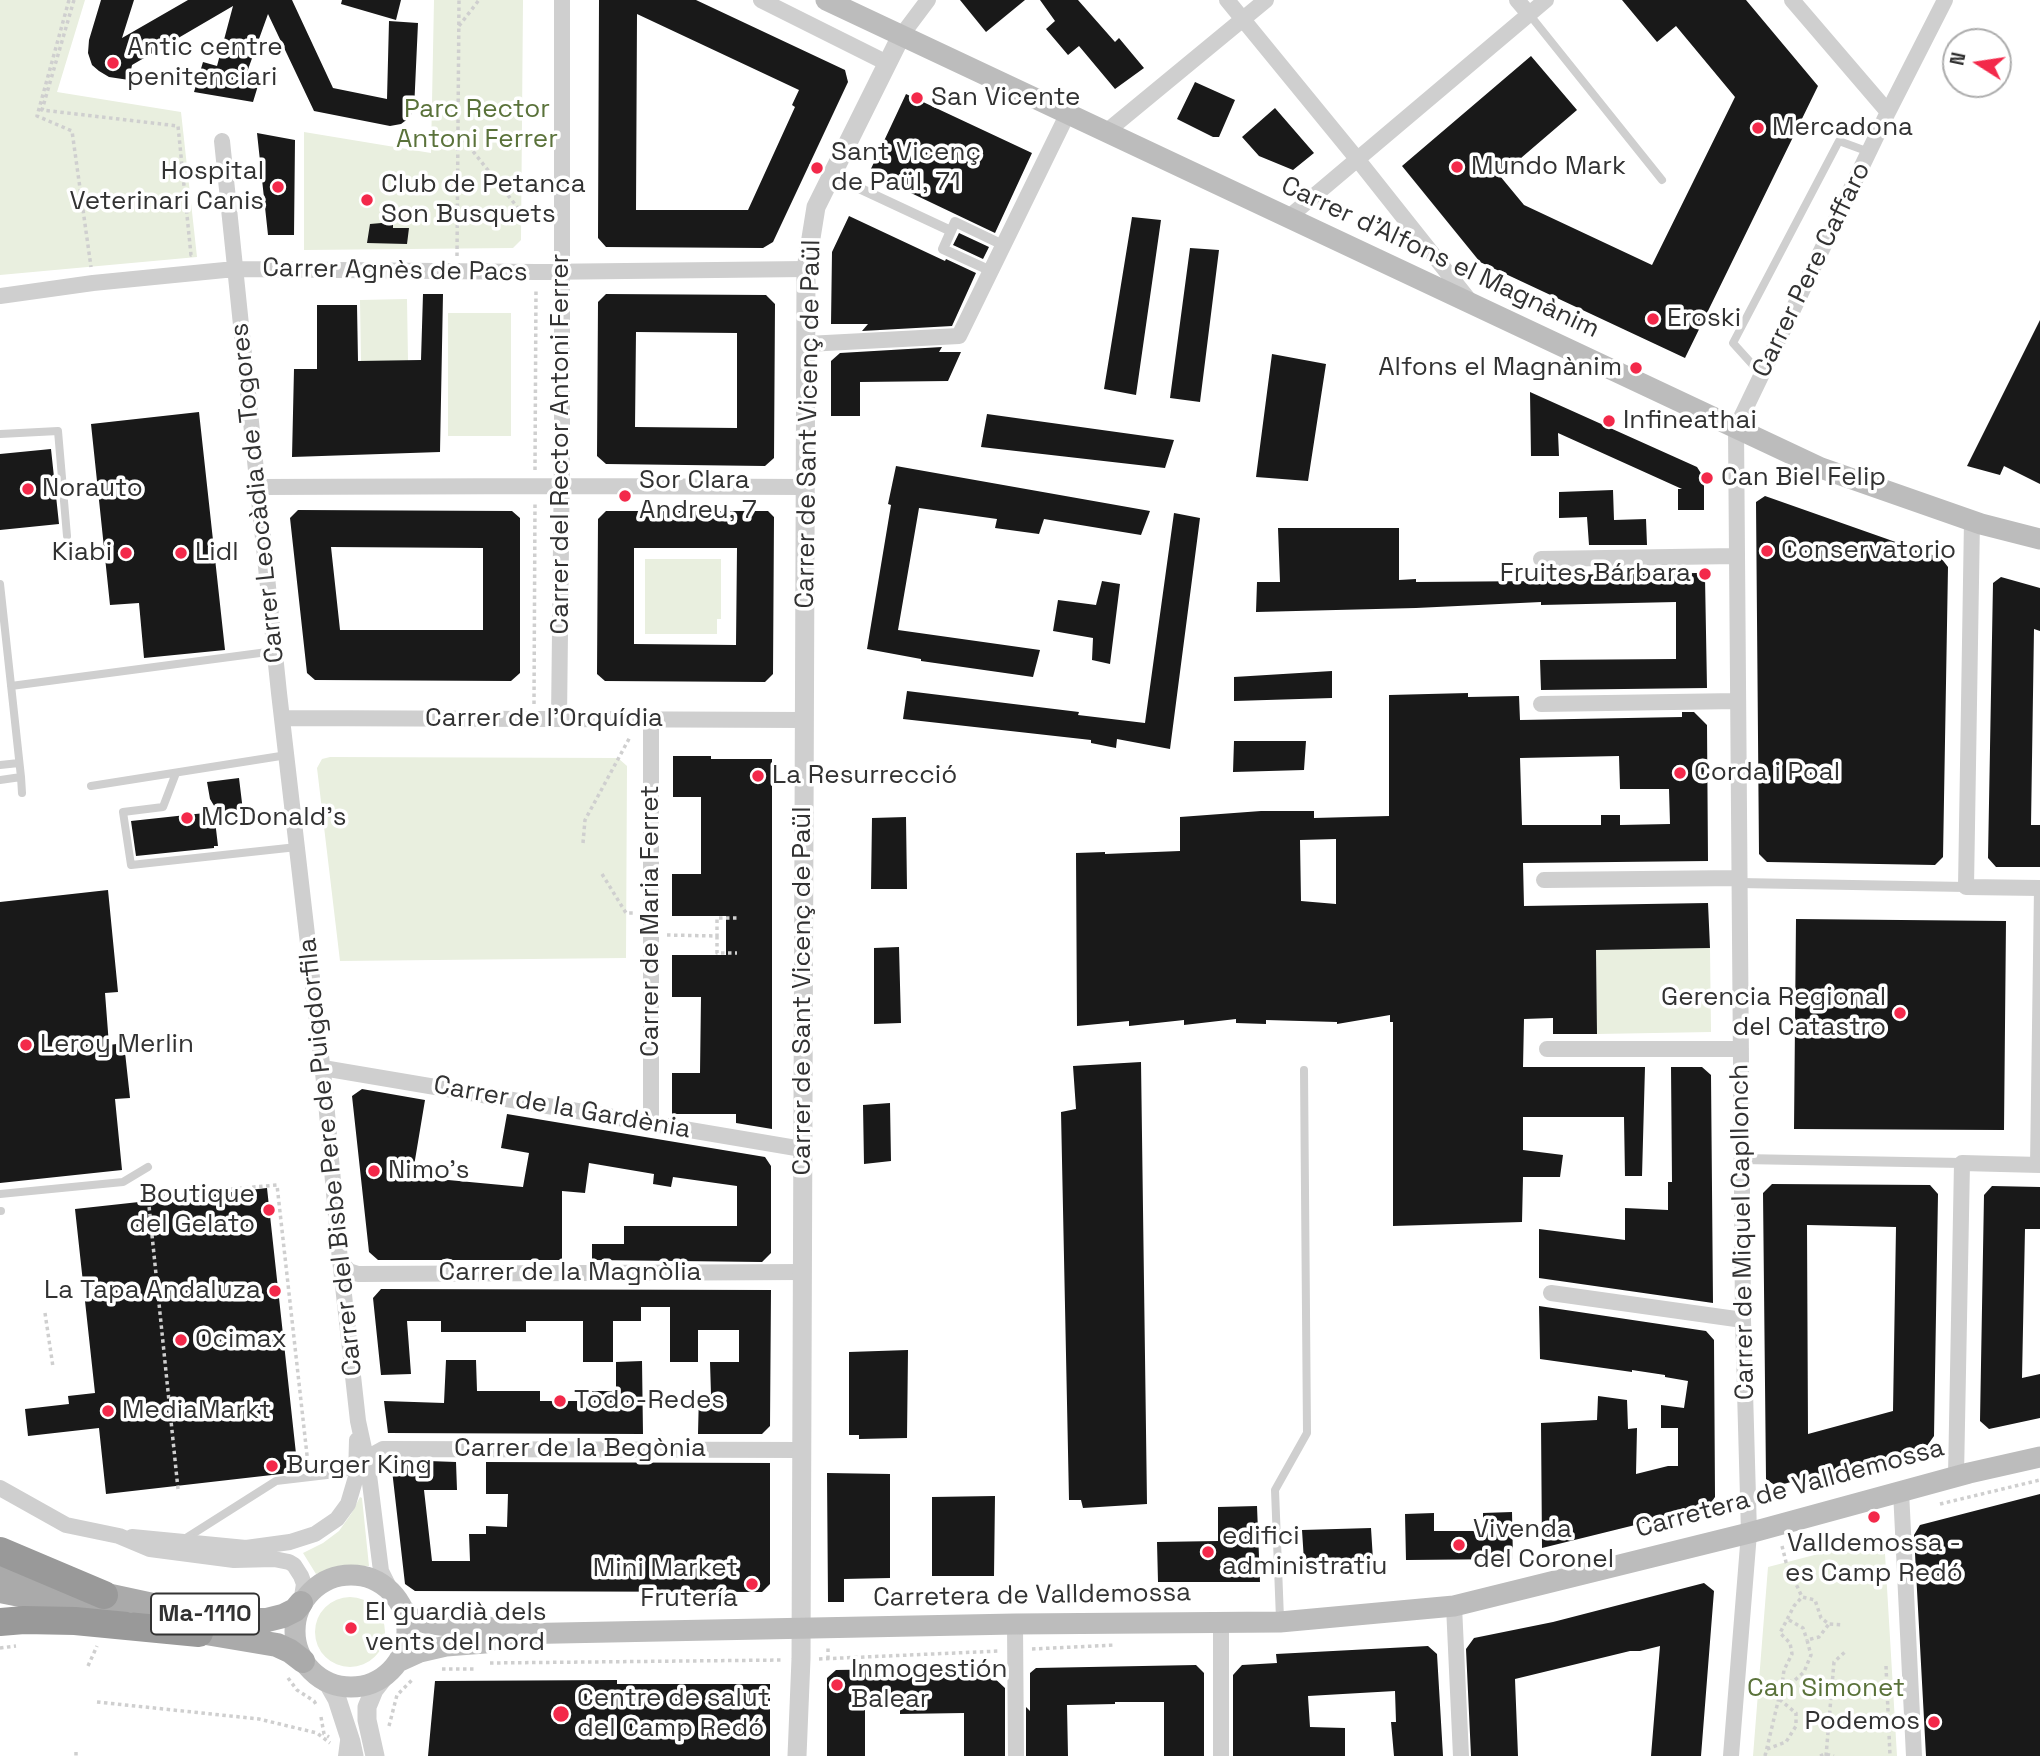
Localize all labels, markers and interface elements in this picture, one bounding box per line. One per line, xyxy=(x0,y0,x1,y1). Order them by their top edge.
north arrow xyxy=(1942,28,2012,98)
place label: Antic centre penitenciari xyxy=(127,32,283,94)
text: N xyxy=(1944,50,1971,68)
marker: Antic centre penitenciari xyxy=(105,55,121,71)
place label: San Vicente xyxy=(931,82,1080,114)
marker: San Vicente xyxy=(909,90,925,106)
park label: Parc Rector Antoni Ferrer xyxy=(396,94,558,156)
place label: Mercadona xyxy=(1772,112,1913,144)
marker: Mercadona xyxy=(1750,120,1766,136)
place label: Sant Vicenç de Paül, 71 xyxy=(831,137,981,198)
place label: Mundo Mark xyxy=(1471,151,1626,183)
place label: Hospital Veterinari Canis xyxy=(70,156,264,218)
street label: Carrer Pere Caffaro xyxy=(1746,157,1878,383)
marker: Mundo Mark xyxy=(1449,159,1465,175)
marker: Sant Vicenç de Paül, 71 xyxy=(809,160,825,176)
place label: Club de Petanca Son Busquets xyxy=(381,169,586,230)
street label: Carrer d'Alfons el Magnànim xyxy=(1276,170,1604,346)
marker: Hospital Veterinari Canis xyxy=(270,179,286,195)
marker: Club de Petanca Son Busquets xyxy=(359,192,375,208)
street label: Carrer de Sant Vicenç de Paül xyxy=(790,239,828,609)
street label: Carrer Agnès de Pacs xyxy=(262,253,528,289)
street label: Carrer del Rector Antoni Ferrer xyxy=(545,254,577,634)
place label: Eroski xyxy=(1667,303,1741,335)
marker: Eroski xyxy=(1645,311,1661,327)
street label: Carrer Leocàdia de Togores xyxy=(225,321,291,665)
place label: Alfons el Magnànim xyxy=(1378,352,1622,384)
marker: Alfons el Magnànim xyxy=(1628,360,1644,376)
place label: Infineathai xyxy=(1623,405,1757,437)
marker: Infineathai xyxy=(1601,413,1617,429)
place label: Can Biel Felip xyxy=(1721,462,1886,494)
place label: Sor Clara Andreu, 7 xyxy=(639,465,757,526)
marker: Can Biel Felip xyxy=(1699,470,1715,486)
place label: Norauto xyxy=(42,473,143,505)
marker: Norauto xyxy=(20,481,36,497)
marker: Sor Clara Andreu, 7 xyxy=(617,488,633,504)
place label: Conservatorio xyxy=(1781,535,1956,567)
place label: Kiabi xyxy=(52,537,112,569)
place label: Lidl xyxy=(195,537,239,569)
marker: Conservatorio xyxy=(1759,543,1775,559)
marker: Kiabi xyxy=(118,545,134,561)
marker: Lidl xyxy=(173,545,189,561)
place label: Fruites Bárbara xyxy=(1500,558,1691,590)
marker: Fruites Bárbara xyxy=(1697,566,1713,582)
street label: Carrer de l'Orquídia xyxy=(425,703,663,735)
place label: Corda i Poal xyxy=(1694,757,1840,789)
place label: La Resurrecció xyxy=(772,760,957,792)
marker: Corda i Poal xyxy=(1672,765,1688,781)
marker: La Resurrecció xyxy=(750,768,766,784)
street label: Carrer de Maria Ferret xyxy=(635,785,667,1057)
place label: McDonald's xyxy=(201,802,346,834)
street label: Carrer de Sant Vicenç de Paül xyxy=(787,806,819,1176)
marker: McDonald's xyxy=(179,810,195,826)
street label: Carrer del Bisbe Pere de Puigdorfila xyxy=(292,936,370,1378)
place label: Gerencia Regional del Catastro xyxy=(1661,982,1886,1044)
marker: Gerencia Regional del Catastro xyxy=(1892,1005,1908,1021)
place label: Leroy Merlin xyxy=(40,1029,194,1061)
marker: Leroy Merlin xyxy=(18,1037,34,1053)
street label: Carrer de Miquel Capllonch xyxy=(1724,1064,1762,1400)
street label: Carrer de la Gardènia xyxy=(431,1070,693,1146)
place label: Nimo's xyxy=(388,1155,469,1187)
marker: Nimo's xyxy=(366,1163,382,1179)
place label: Boutique del Gelato xyxy=(129,1179,255,1240)
marker: Boutique del Gelato xyxy=(261,1202,277,1218)
street label: Carrer de la Magnòlia xyxy=(439,1257,701,1289)
place label: La Tapa Andaluza xyxy=(44,1275,261,1307)
marker: La Tapa Andaluza xyxy=(267,1283,283,1299)
place label: Ocimax xyxy=(195,1324,287,1356)
marker: Ocimax xyxy=(173,1332,189,1348)
place label: Todo-Redes xyxy=(574,1385,725,1417)
marker: Todo-Redes xyxy=(552,1393,568,1409)
place label: MediaMarkt xyxy=(122,1395,271,1427)
marker: MediaMarkt xyxy=(100,1403,116,1419)
street label: Carrer de la Begònia xyxy=(454,1433,706,1465)
street label: Carretera de Valldemossa xyxy=(1632,1433,1948,1545)
place label: Burger King xyxy=(286,1450,432,1482)
marker: Burger King xyxy=(264,1458,280,1474)
marker: Valldemossa - es Camp Redó xyxy=(1866,1509,1882,1525)
place label: Vivenda del Coronel xyxy=(1473,1514,1614,1576)
place label: edifici administratiu xyxy=(1222,1521,1387,1582)
place label: Valldemossa - es Camp Redó xyxy=(1785,1528,1963,1590)
marker: Vivenda del Coronel xyxy=(1451,1537,1467,1553)
marker: edifici administratiu xyxy=(1200,1544,1216,1560)
place label: Mini Market Frutería xyxy=(593,1553,738,1614)
marker: Mini Market Frutería xyxy=(744,1576,760,1592)
street label: Carretera de Valldemossa xyxy=(873,1578,1191,1614)
road number: Ma-1110 xyxy=(151,1594,259,1634)
place label: El guardià dels vents del nord xyxy=(365,1597,547,1658)
marker: El guardià dels vents del nord xyxy=(343,1620,359,1636)
place label: Inmogestión Balear xyxy=(851,1654,1008,1716)
park label: Can Simonet xyxy=(1747,1673,1905,1705)
marker: Inmogestión Balear xyxy=(829,1677,845,1693)
place label: Centre de salut del Camp Redó xyxy=(577,1683,770,1744)
marker: Centre de salut del Camp Redó xyxy=(551,1704,571,1724)
place label: Podemos xyxy=(1804,1706,1920,1738)
marker: Podemos xyxy=(1926,1714,1942,1730)

